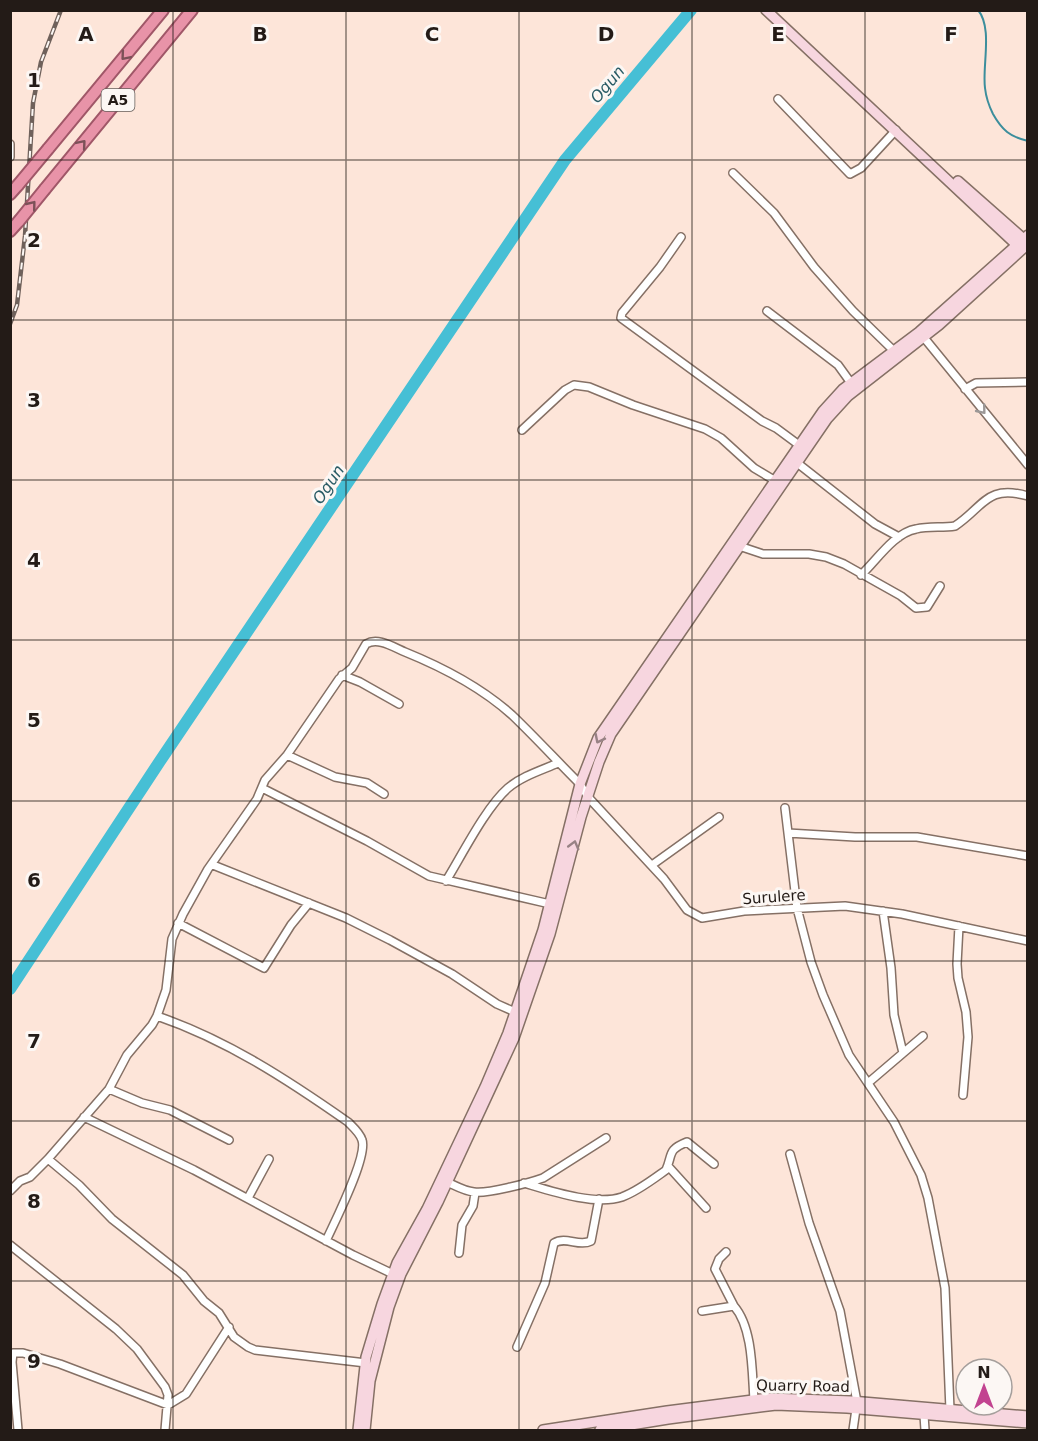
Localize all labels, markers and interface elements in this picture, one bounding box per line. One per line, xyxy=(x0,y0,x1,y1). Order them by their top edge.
text: A xyxy=(78,22,94,46)
text: B xyxy=(252,22,268,46)
text: C xyxy=(425,22,439,46)
text: D xyxy=(598,22,614,46)
text: E xyxy=(771,22,785,46)
text: F xyxy=(944,22,958,46)
one-way arrow xyxy=(122,49,133,60)
water label: Ogun xyxy=(586,62,628,107)
text: 1 xyxy=(27,68,41,92)
road number: A5 xyxy=(102,89,134,111)
one-way arrow xyxy=(75,140,86,151)
one-way arrow xyxy=(24,201,35,212)
text: 2 xyxy=(27,228,41,252)
text: 3 xyxy=(27,388,41,412)
one-way arrow xyxy=(975,403,986,414)
water label: Ogun xyxy=(309,461,348,507)
text: 4 xyxy=(27,548,41,572)
text: 5 xyxy=(27,708,41,732)
one-way arrow xyxy=(594,732,606,743)
one-way arrow xyxy=(566,840,579,850)
text: 6 xyxy=(27,868,41,892)
street label: Surulere xyxy=(742,886,806,908)
text: 7 xyxy=(27,1029,41,1053)
text: 8 xyxy=(27,1189,41,1213)
text: 9 xyxy=(27,1349,41,1373)
north arrow xyxy=(954,1357,1014,1417)
text: N xyxy=(977,1363,991,1382)
street label: Quarry Road xyxy=(756,1376,850,1396)

